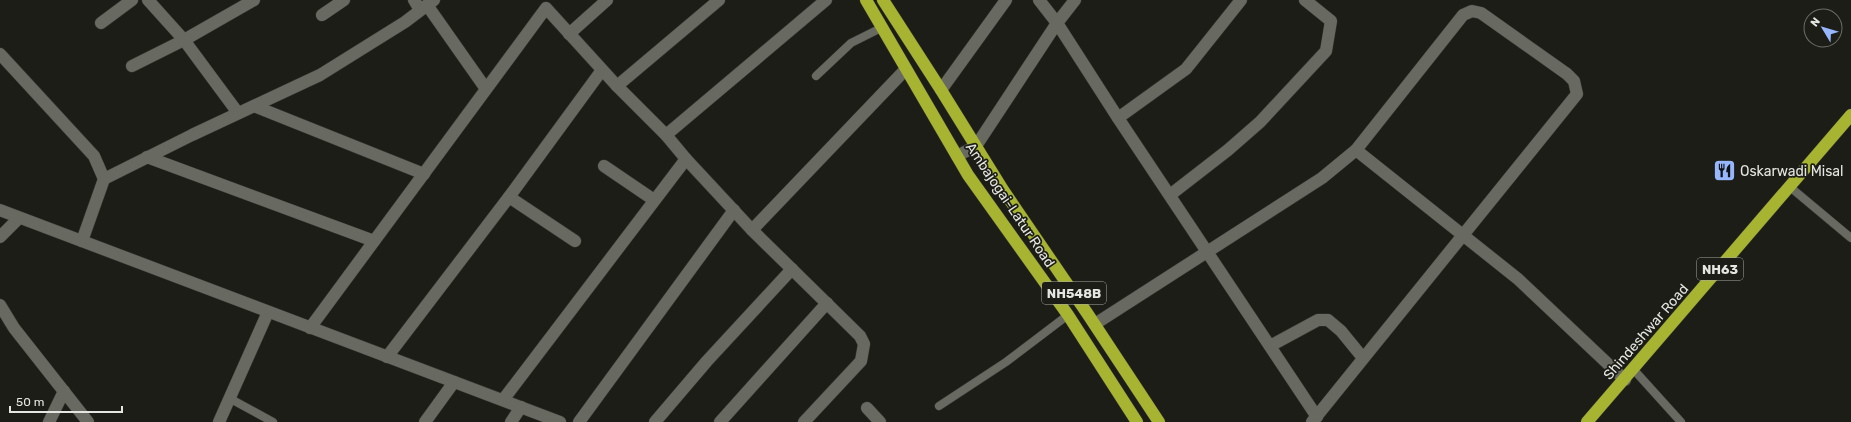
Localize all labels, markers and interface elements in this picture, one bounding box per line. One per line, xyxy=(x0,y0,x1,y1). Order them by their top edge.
north arrow xyxy=(1803,8,1843,48)
text: N xyxy=(1808,15,1823,29)
street label: Ambajogai-Latur Road xyxy=(962,139,1058,271)
restaurant icon: Oskarwadi Misal xyxy=(1712,158,1738,184)
place label: Oskarwadi Misal xyxy=(1740,163,1843,180)
road number: NH63 xyxy=(1697,258,1743,280)
street label: Shindeshwar Road xyxy=(1600,281,1692,383)
road number: NH548B xyxy=(1042,282,1106,304)
scale bar xyxy=(10,388,122,414)
text: 50 m xyxy=(16,395,44,409)

